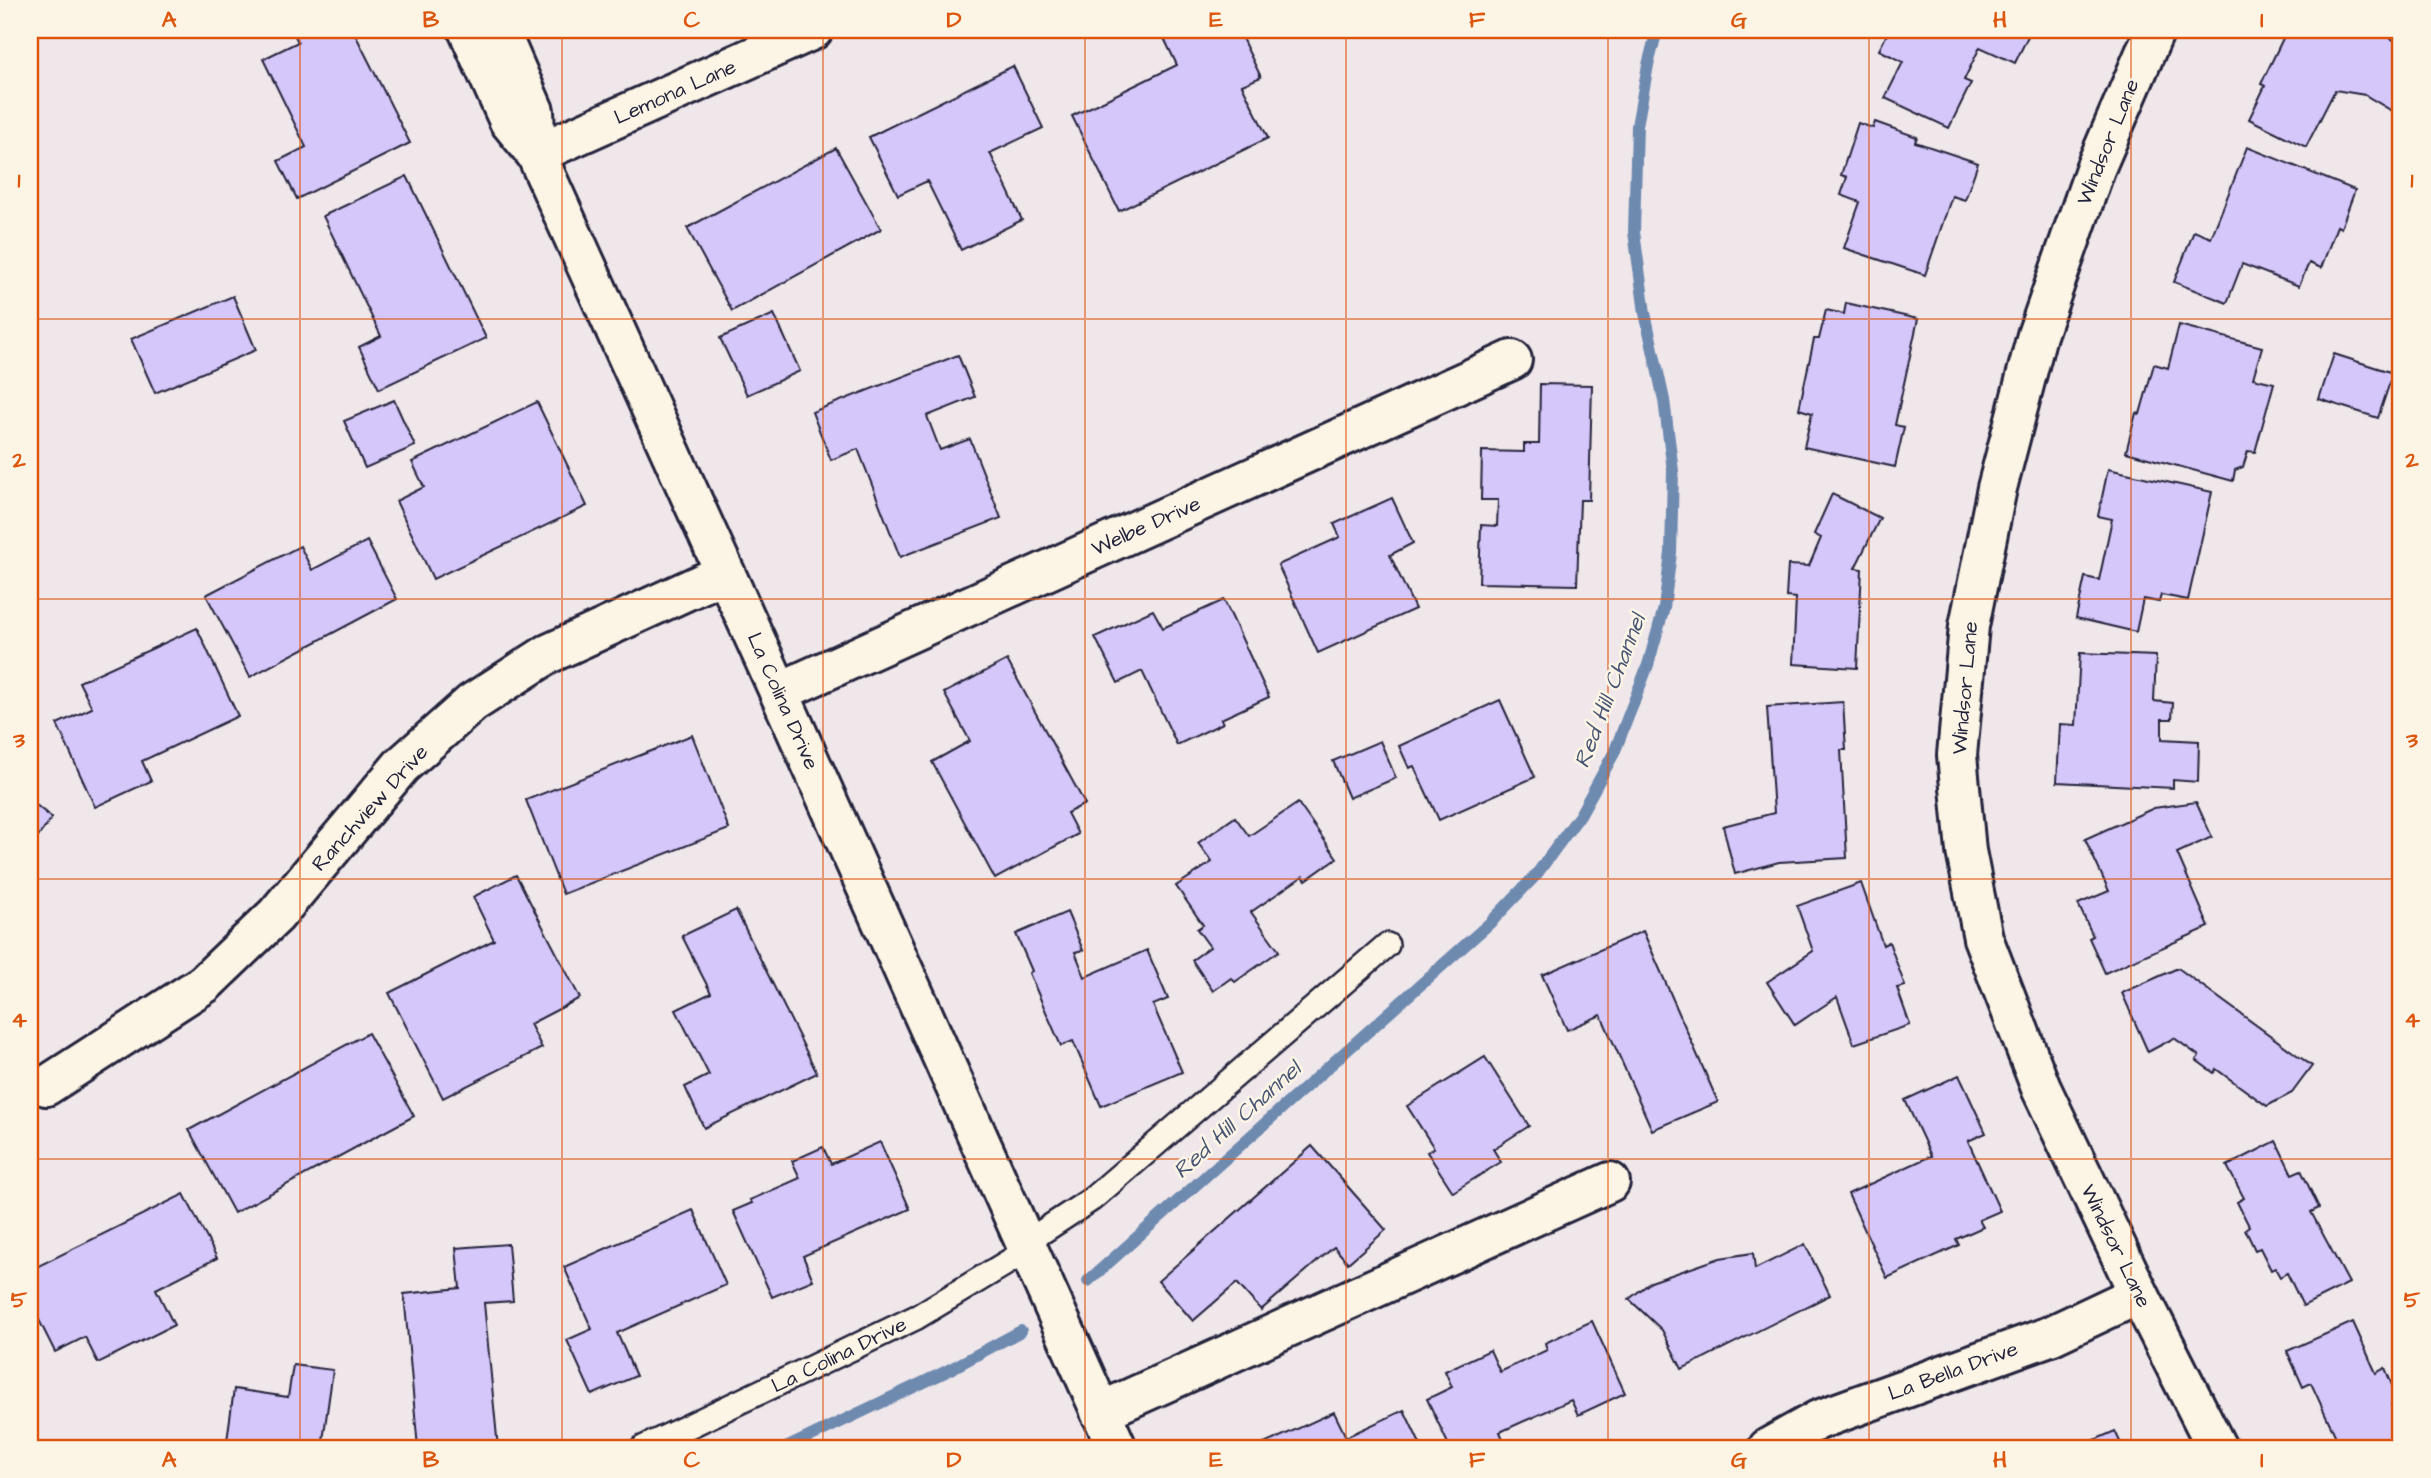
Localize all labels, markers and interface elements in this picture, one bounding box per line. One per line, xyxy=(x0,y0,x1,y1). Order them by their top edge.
text: A xyxy=(162,4,177,36)
text: B xyxy=(423,4,440,36)
text: C xyxy=(684,4,701,36)
text: D xyxy=(947,4,962,36)
text: E xyxy=(1209,4,1223,36)
text: F xyxy=(1469,4,1486,36)
text: G xyxy=(1731,4,1747,36)
text: H xyxy=(1993,4,2007,36)
text: I xyxy=(2260,4,2264,36)
street label: Lemona Lane xyxy=(609,52,741,132)
street label: Windsor Lane xyxy=(2070,75,2146,209)
text: 1 xyxy=(18,164,21,196)
text: 1 xyxy=(2411,164,2414,196)
text: 2 xyxy=(11,444,26,476)
text: 2 xyxy=(2404,444,2419,476)
street label: Welbe Drive xyxy=(1087,489,1205,563)
water label: Red Hill Channel xyxy=(1566,606,1655,772)
street label: Windsor Lane xyxy=(1945,620,1985,756)
street label: La Colina Drive xyxy=(740,628,826,774)
text: 3 xyxy=(12,724,25,756)
text: 3 xyxy=(2405,724,2418,756)
street label: Ranchview Drive xyxy=(305,738,435,878)
text: 4 xyxy=(11,1004,27,1036)
text: 4 xyxy=(2404,1004,2420,1036)
water label: Red Hill Channel xyxy=(1166,1052,1310,1186)
street label: Windsor Lane xyxy=(2074,1180,2158,1312)
text: 5 xyxy=(11,1284,28,1316)
text: 5 xyxy=(2404,1284,2421,1316)
street label: La Colina Drive xyxy=(767,1310,911,1400)
street label: La Bella Drive xyxy=(1884,1334,2022,1408)
text: A xyxy=(162,1444,177,1476)
text: B xyxy=(423,1444,440,1476)
text: C xyxy=(684,1444,701,1476)
text: D xyxy=(947,1444,962,1476)
text: E xyxy=(1209,1444,1223,1476)
text: F xyxy=(1469,1444,1486,1476)
text: G xyxy=(1731,1444,1747,1476)
text: H xyxy=(1993,1444,2007,1476)
text: I xyxy=(2260,1444,2264,1476)

